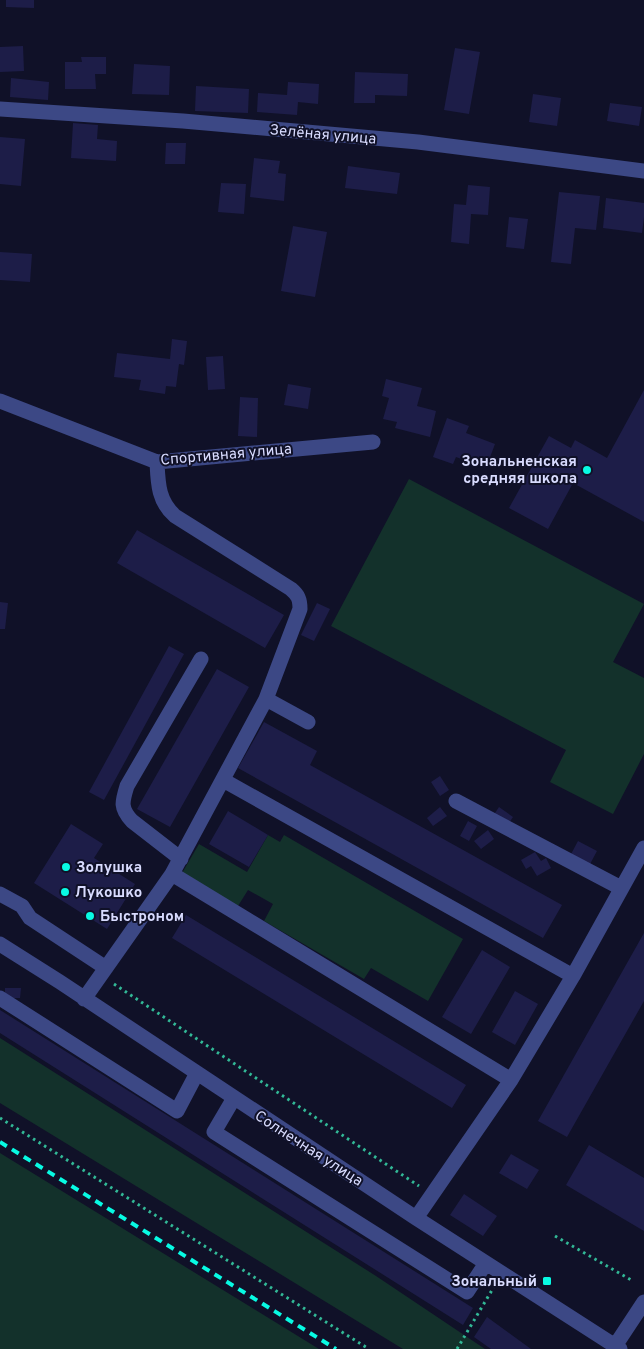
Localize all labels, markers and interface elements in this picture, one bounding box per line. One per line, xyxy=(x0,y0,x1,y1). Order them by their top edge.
street label: Зелёная улица xyxy=(269,121,377,150)
street label: Спортивная улица xyxy=(160,440,293,471)
place label: Зональненская средняя школа xyxy=(461,453,577,489)
marker: Зональненская средняя школа xyxy=(581,464,593,476)
place label: Золушка xyxy=(76,859,142,878)
marker: Золушка xyxy=(60,861,72,873)
place label: Лукошко xyxy=(75,884,142,903)
marker: Лукошко xyxy=(59,886,71,898)
place label: Быстроном xyxy=(100,908,184,927)
marker: Быстроном xyxy=(84,910,96,922)
street label: Солнечная улица xyxy=(250,1107,366,1191)
place label: Зональный xyxy=(451,1273,537,1292)
marker: Зональный xyxy=(541,1275,553,1287)

